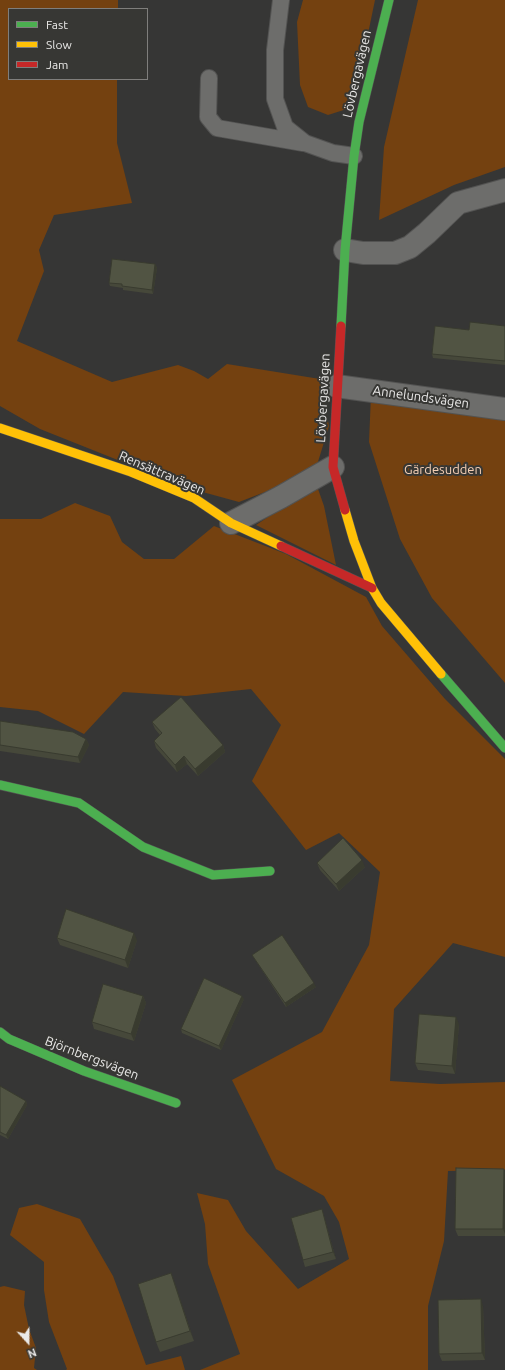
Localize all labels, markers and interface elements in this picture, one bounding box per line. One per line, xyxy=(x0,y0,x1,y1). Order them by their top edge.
legend xyxy=(8,8,148,80)
text: Fast xyxy=(46,18,68,31)
street label: Lövbergavägen xyxy=(339,29,375,119)
text: Slow xyxy=(46,38,72,51)
text: Jam xyxy=(46,58,68,71)
street label: Lövbergavägen xyxy=(313,353,333,443)
street label: Annelundsvägen xyxy=(372,383,470,411)
street label: Rensättravägen xyxy=(117,448,207,498)
park label: Gärdesudden xyxy=(404,462,482,478)
street label: Björnbergsvägen xyxy=(43,1033,141,1083)
north arrow xyxy=(8,1322,48,1362)
text: N xyxy=(26,1346,38,1360)

